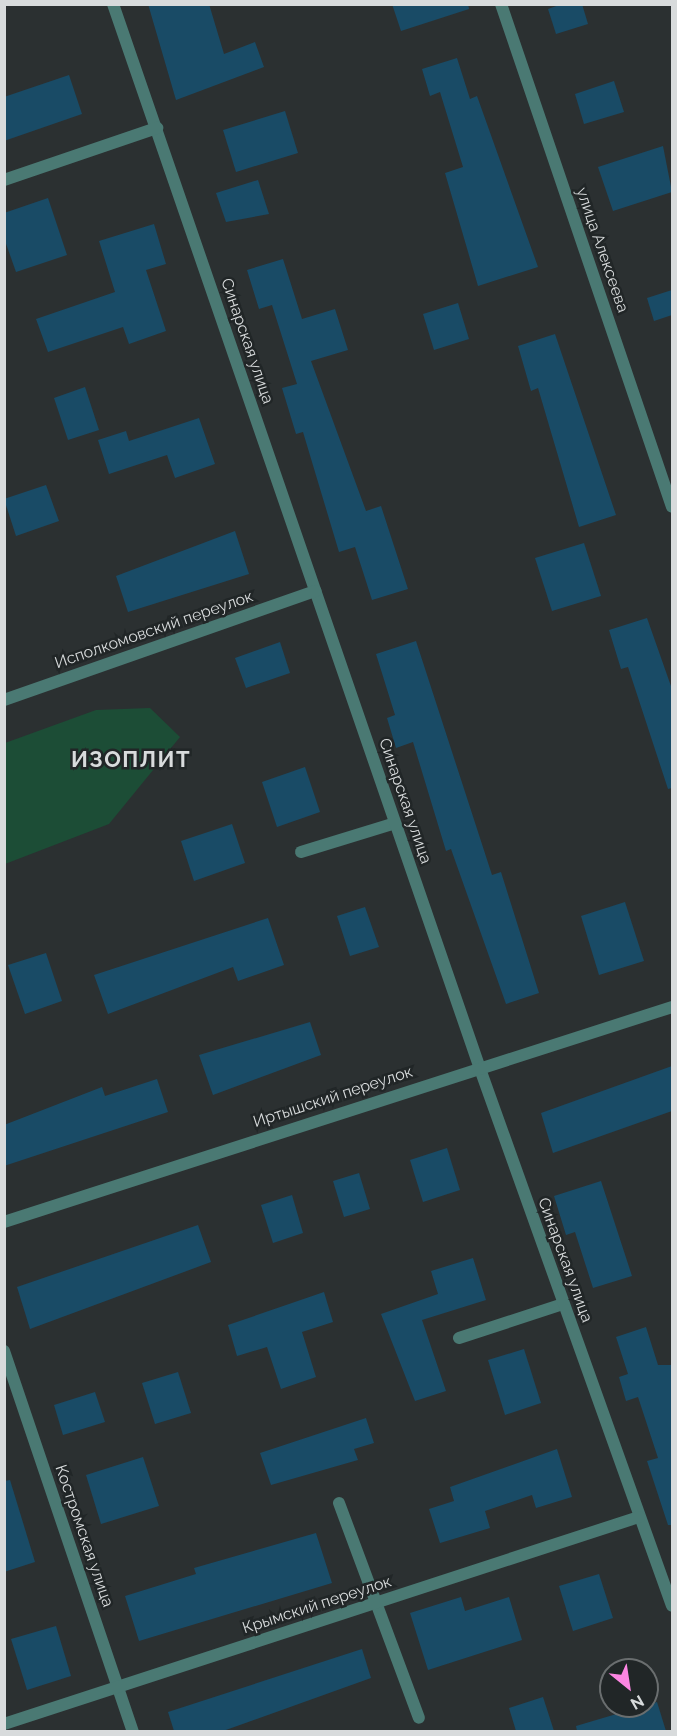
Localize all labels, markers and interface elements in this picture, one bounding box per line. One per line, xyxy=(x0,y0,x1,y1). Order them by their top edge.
street label: улица Алексеева xyxy=(572,185,632,315)
street label: Синарская улица xyxy=(216,276,278,406)
street label: Исполкомовский переулок xyxy=(52,587,256,673)
street label: Синарская улица xyxy=(374,736,436,866)
district label: ИЗОПЛИТ xyxy=(71,747,191,773)
street label: Иртышский переулок xyxy=(251,1062,415,1132)
street label: Синарская улица xyxy=(533,1195,597,1325)
street label: Костромская улица xyxy=(51,1462,117,1610)
street label: Крымский переулок xyxy=(240,1572,394,1638)
north arrow xyxy=(599,1658,659,1718)
text: N xyxy=(627,1691,647,1714)

